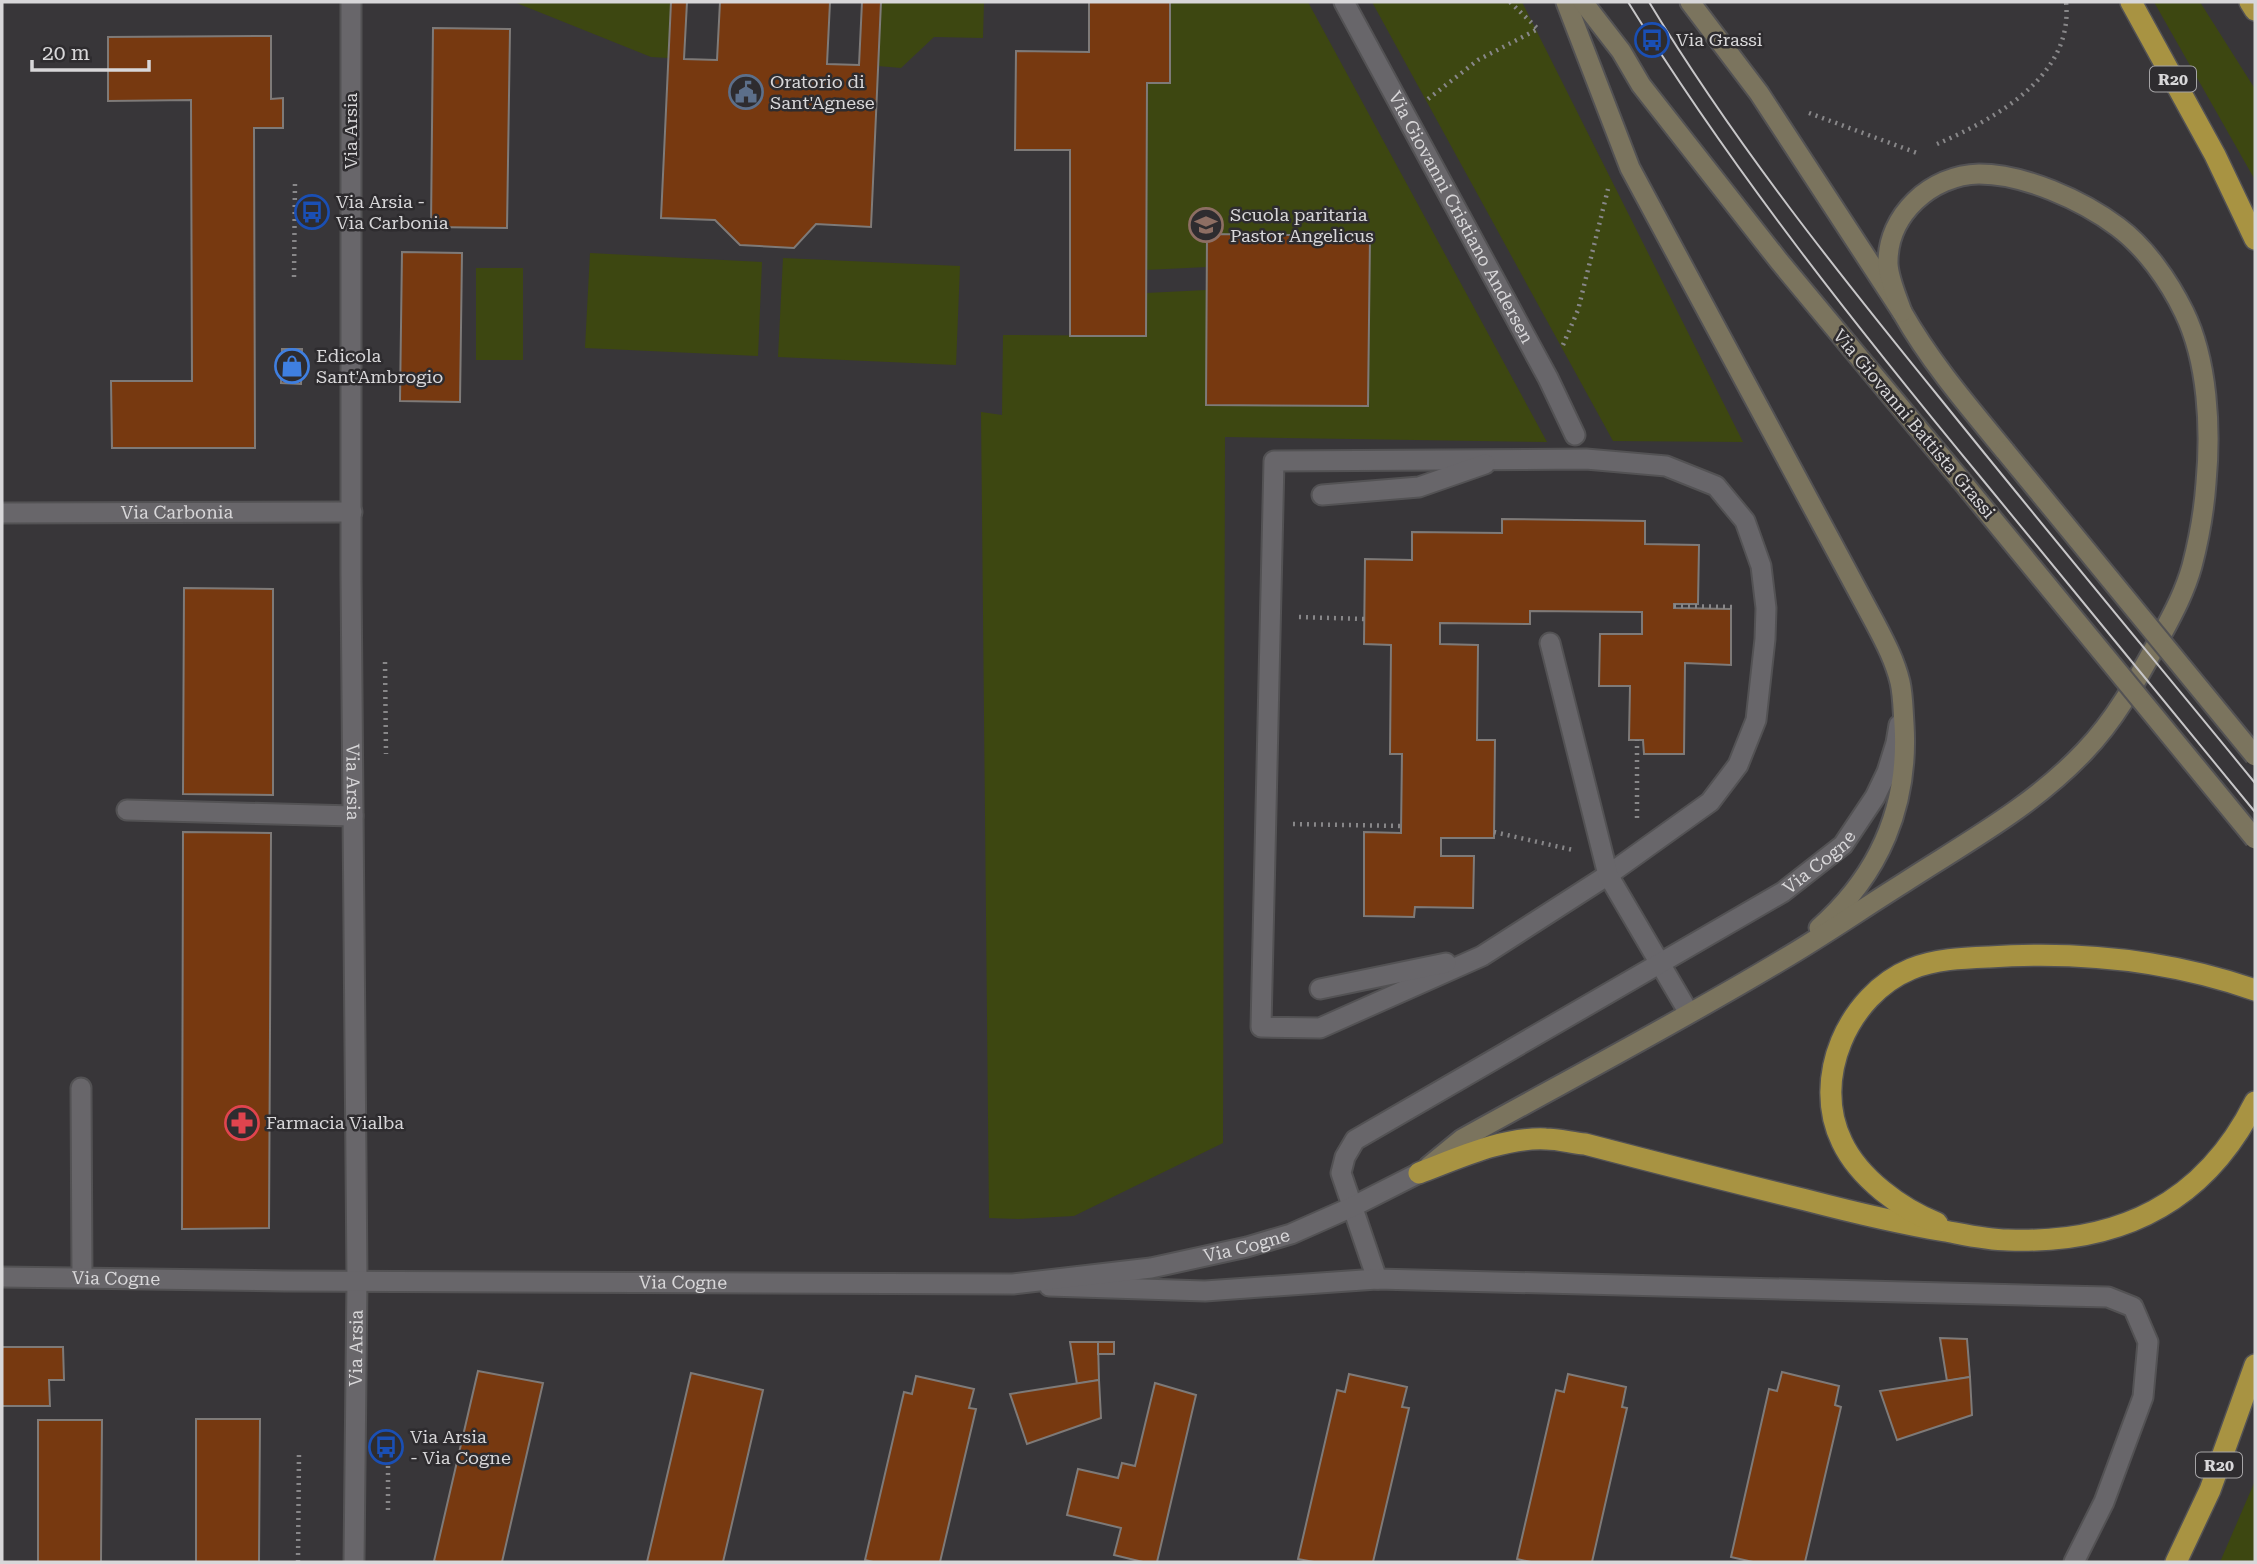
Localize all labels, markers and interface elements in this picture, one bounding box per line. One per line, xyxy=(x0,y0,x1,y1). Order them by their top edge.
bus stop icon: Via Grassi xyxy=(1633,21,1671,59)
scale bar xyxy=(32,28,149,72)
place label: Via Grassi xyxy=(1676,29,1763,50)
text: 20 m xyxy=(42,41,90,65)
road number: R20 xyxy=(2150,66,2196,92)
place label: Oratorio di Sant'Agnese xyxy=(770,71,875,113)
public building icon: Oratorio di Sant'Agnese xyxy=(727,73,765,111)
street label: Via Giovanni Cristiano Andersen xyxy=(1384,87,1538,347)
street label: Via Arsia xyxy=(340,92,361,169)
place label: Via Arsia - Via Carbonia xyxy=(336,191,449,233)
bus stop icon: Via Arsia - Via Carbonia xyxy=(293,193,331,231)
place label: Scuola paritaria Pastor Angelicus xyxy=(1230,204,1374,246)
school or university icon: Scuola paritaria Pastor Angelicus xyxy=(1187,206,1225,244)
street label: Via Giovanni Battista Grassi xyxy=(1829,325,2000,523)
place label: Edicola Sant'Ambrogio xyxy=(316,345,443,387)
shop icon: Edicola Sant'Ambrogio xyxy=(273,347,311,385)
street label: Via Carbonia xyxy=(121,501,234,523)
street label: Via Arsia xyxy=(342,744,364,821)
street label: Via Cogne xyxy=(1779,826,1860,898)
pharmacy icon: Farmacia Vialba xyxy=(223,1104,261,1142)
place label: Farmacia Vialba xyxy=(266,1112,404,1133)
street label: Via Cogne xyxy=(1201,1224,1292,1266)
street label: Via Cogne xyxy=(72,1267,160,1289)
street label: Via Cogne xyxy=(639,1271,727,1293)
street label: Via Arsia xyxy=(345,1309,367,1386)
place label: Via Arsia - Via Cogne xyxy=(410,1426,511,1468)
bus stop icon: Via Arsia - Via Cogne xyxy=(367,1428,405,1466)
road number: R20 xyxy=(2196,1452,2242,1478)

